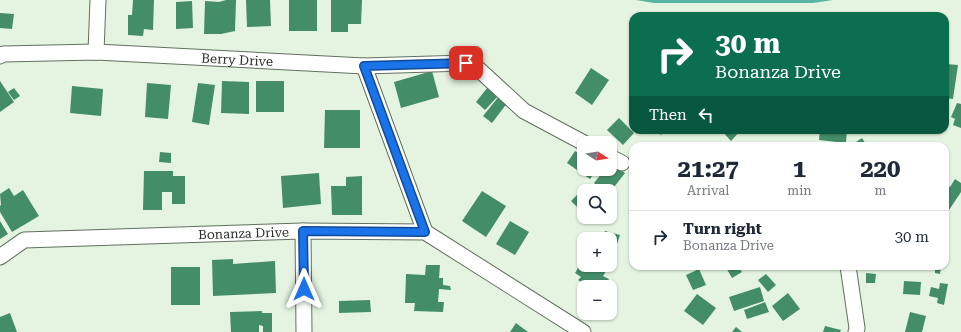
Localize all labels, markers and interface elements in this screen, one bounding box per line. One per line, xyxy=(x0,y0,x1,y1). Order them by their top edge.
text: 30 m xyxy=(715,27,780,60)
icon: right xyxy=(649,28,701,80)
pin xyxy=(449,46,483,80)
street label: Berry Drive xyxy=(201,50,273,69)
icon: arrive xyxy=(455,52,477,74)
text: Bonanza Drive xyxy=(715,61,841,82)
icon: left xyxy=(695,104,717,126)
text: Then xyxy=(649,106,687,124)
north arrow xyxy=(577,136,617,176)
map controls xyxy=(577,136,617,320)
text: 21:27 xyxy=(678,155,739,183)
text: 1 xyxy=(793,155,806,183)
text: 220 xyxy=(860,155,901,183)
text: Arrival xyxy=(687,183,729,198)
text: min xyxy=(787,183,812,198)
text: m xyxy=(874,183,886,198)
button: search xyxy=(577,184,617,224)
text: Turn right xyxy=(683,220,762,238)
street label: Bonanza Drive xyxy=(198,224,289,242)
icon: right xyxy=(649,226,671,248)
text: 30 m xyxy=(895,228,929,246)
button: + xyxy=(577,232,617,272)
text: Bonanza Drive xyxy=(683,238,774,253)
position arrow xyxy=(283,268,325,310)
button: − xyxy=(577,280,617,320)

